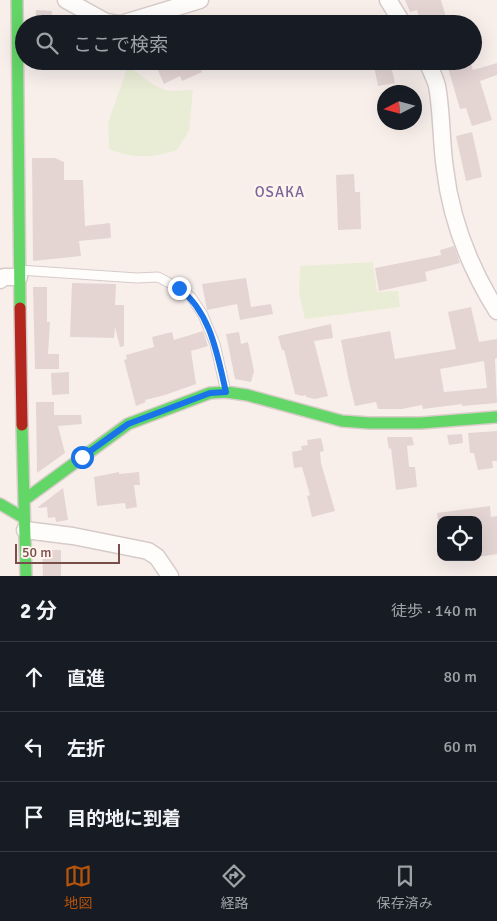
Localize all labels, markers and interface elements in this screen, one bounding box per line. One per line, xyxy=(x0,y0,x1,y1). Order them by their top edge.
search box xyxy=(15,15,482,70)
icon: search xyxy=(33,29,61,57)
text: ここで検索 xyxy=(73,33,168,57)
north arrow xyxy=(377,85,422,130)
district label: OSAKA xyxy=(255,183,305,201)
route end xyxy=(168,277,191,300)
route start xyxy=(71,446,94,469)
map controls xyxy=(437,516,482,561)
button: locate xyxy=(437,516,482,561)
scale bar xyxy=(15,541,120,564)
text: 50 m xyxy=(22,544,51,561)
text: 2 分 xyxy=(20,598,57,624)
text: 徒歩 · 140 m xyxy=(391,601,477,621)
icon: ahead xyxy=(20,663,48,691)
text: 直進 xyxy=(67,667,105,691)
text: 80 m xyxy=(443,667,477,687)
icon: left xyxy=(20,733,48,761)
text: 左折 xyxy=(67,737,105,761)
text: 60 m xyxy=(443,737,477,757)
icon: arrive xyxy=(20,803,48,831)
text: 目的地に到着 xyxy=(67,807,181,831)
tab: 地図 xyxy=(64,862,92,912)
tab: 経路 xyxy=(220,862,248,912)
tab: 保存済み xyxy=(377,862,433,912)

